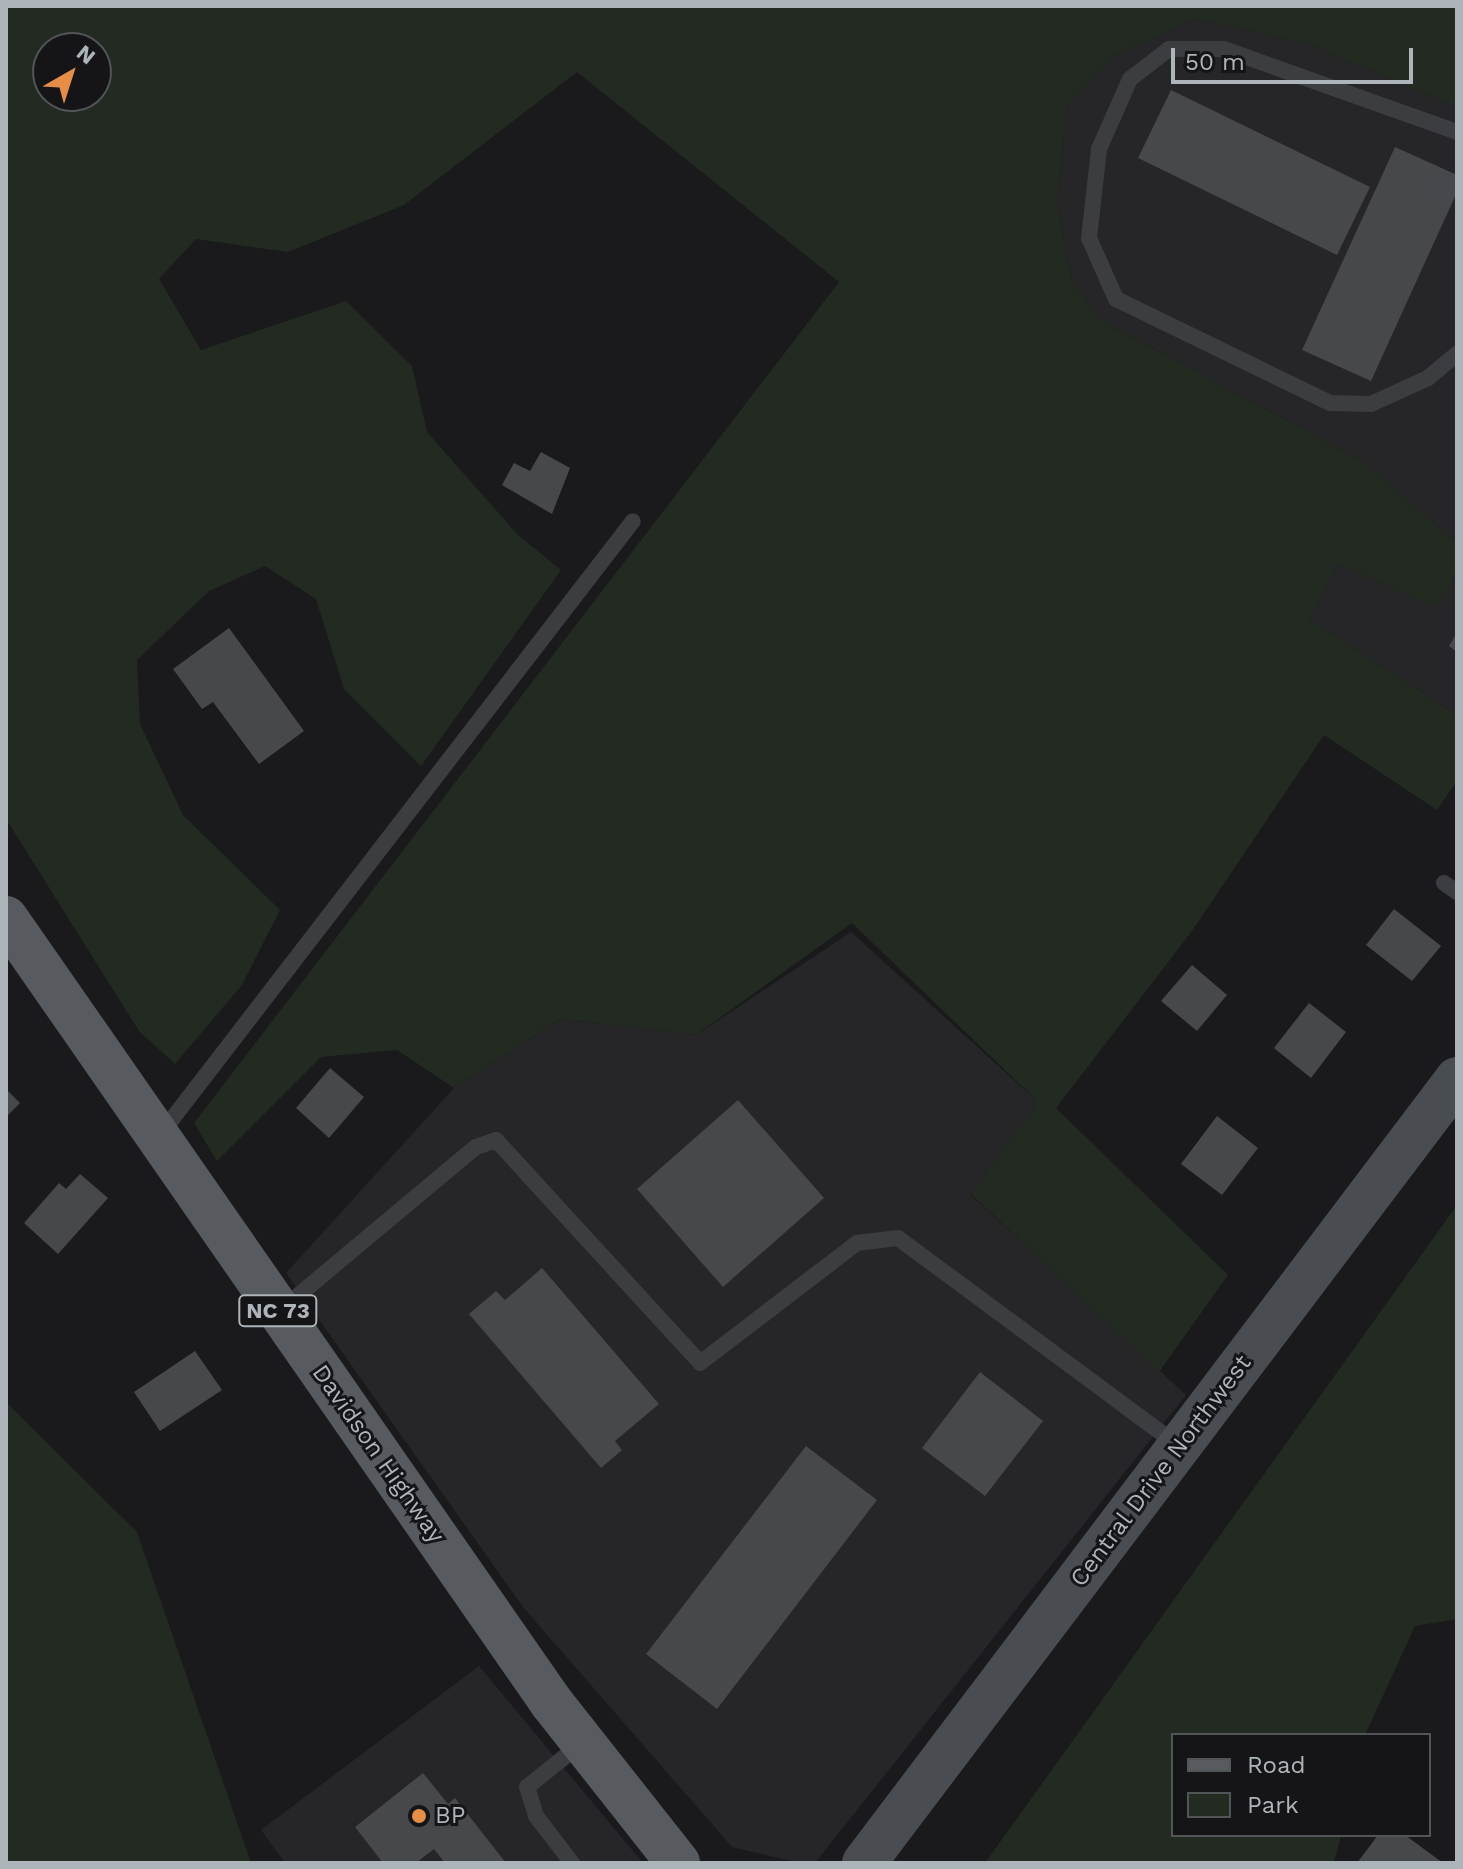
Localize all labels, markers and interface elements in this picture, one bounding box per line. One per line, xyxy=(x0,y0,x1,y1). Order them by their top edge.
north arrow xyxy=(32,32,112,112)
scale bar xyxy=(1175,32,1417,82)
text: N xyxy=(72,40,100,69)
text: 50 m xyxy=(1185,48,1245,76)
road number: NC 73 xyxy=(238,1293,318,1329)
street label: Central Drive Northwest xyxy=(1064,1349,1258,1593)
street label: Davidson Highway xyxy=(306,1359,450,1549)
legend xyxy=(1171,1733,1431,1837)
text: Road xyxy=(1247,1751,1306,1779)
text: Park xyxy=(1247,1791,1299,1819)
place label: BP xyxy=(435,1802,465,1830)
marker: BP xyxy=(410,1807,428,1825)

